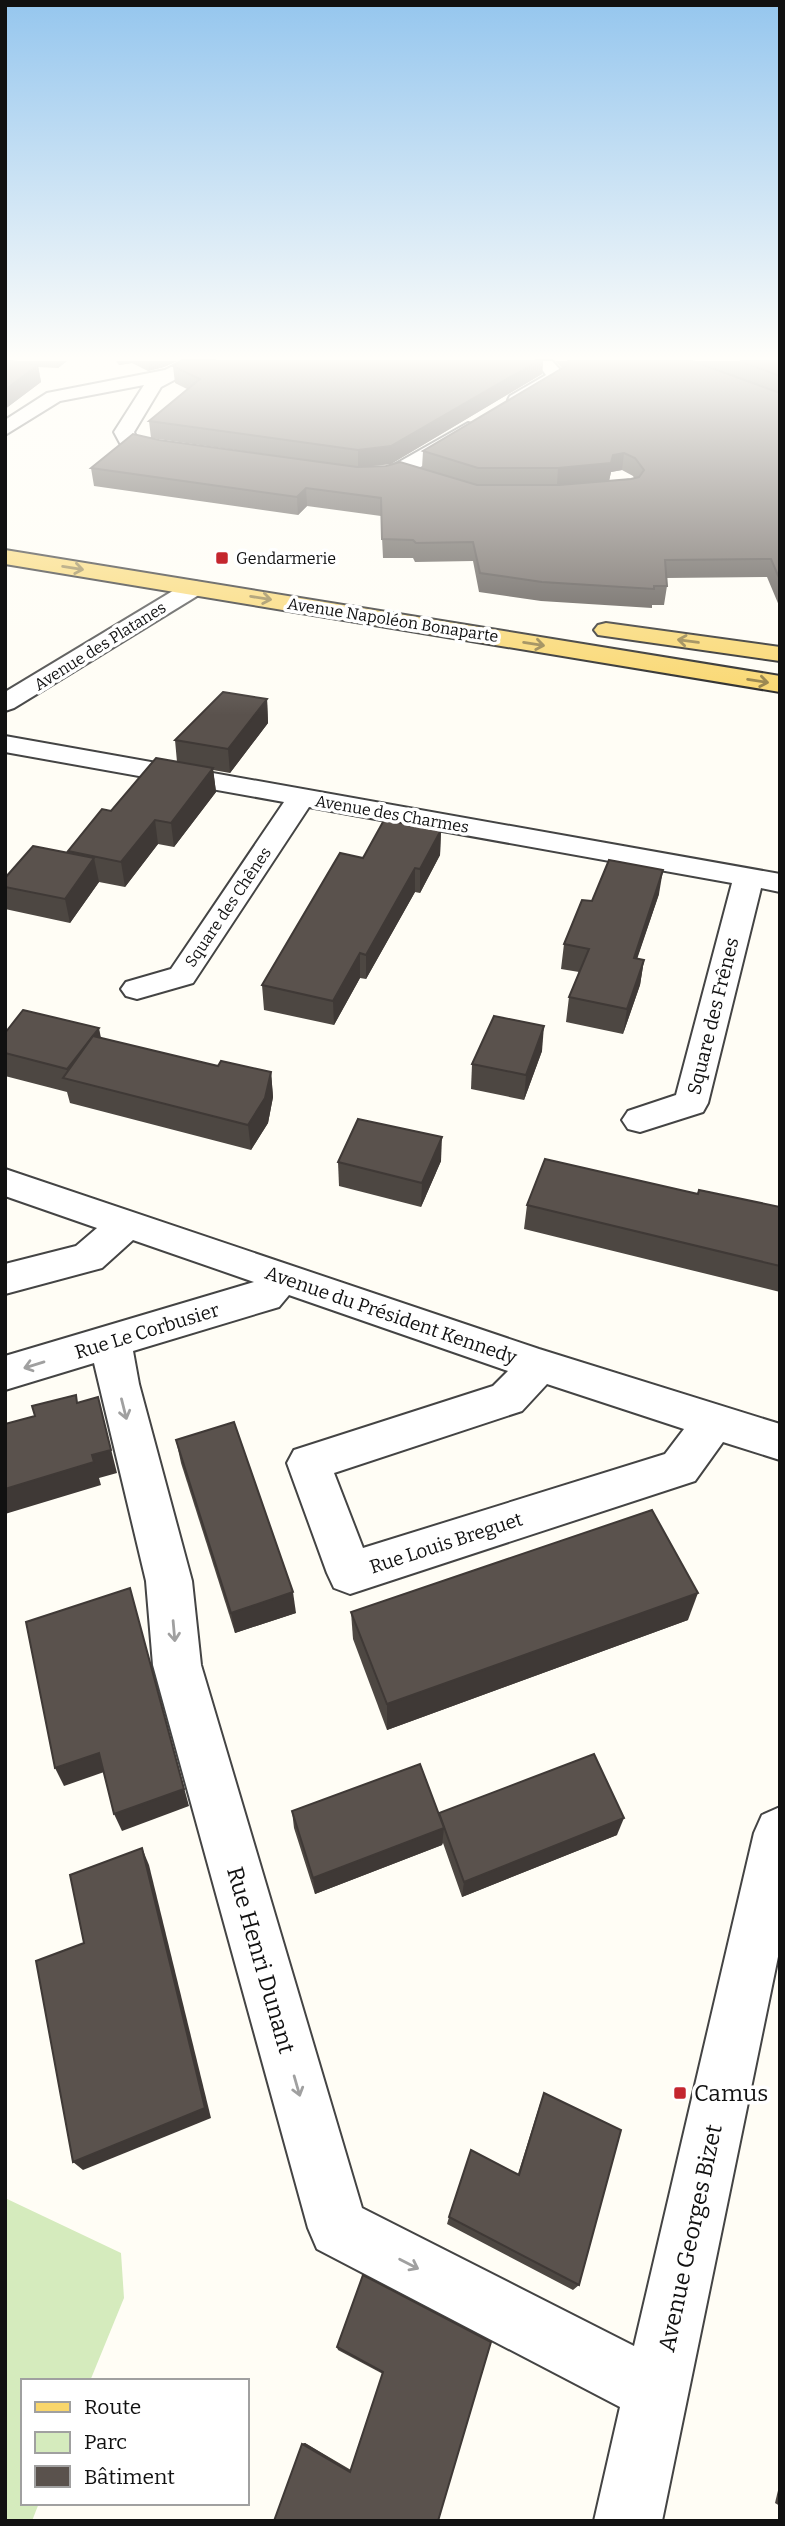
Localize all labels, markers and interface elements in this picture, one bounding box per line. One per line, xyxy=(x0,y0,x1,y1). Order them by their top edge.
place label: Gendarmerie xyxy=(236,549,336,568)
marker: Gendarmerie xyxy=(214,550,230,566)
one-way arrow xyxy=(61,562,83,575)
one-way arrow xyxy=(249,592,272,605)
street label: Avenue Napoléon Bonaparte xyxy=(286,594,500,646)
street label: Avenue des Platanes xyxy=(31,598,169,694)
one-way arrow xyxy=(677,634,700,647)
one-way arrow xyxy=(522,638,545,651)
one-way arrow xyxy=(746,675,769,688)
street label: Avenue des Charmes xyxy=(314,791,470,837)
street label: Square des Chênes xyxy=(181,844,275,970)
street label: Square des Frênes xyxy=(682,935,744,1097)
street label: Avenue du Président Kennedy xyxy=(262,1261,521,1369)
street label: Rue Le Corbusier xyxy=(72,1298,222,1364)
one-way arrow xyxy=(24,1359,46,1372)
one-way arrow xyxy=(118,1397,131,1420)
street label: Rue Louis Breguet xyxy=(367,1507,526,1579)
one-way arrow xyxy=(167,1619,180,1641)
street label: Rue Henri Dunant xyxy=(221,1863,301,2057)
one-way arrow xyxy=(292,2075,305,2097)
place label: Camus xyxy=(694,2079,768,2107)
marker: Camus xyxy=(672,2085,688,2101)
street label: Avenue Georges Bizet xyxy=(652,2122,728,2354)
one-way arrow xyxy=(398,2258,419,2272)
legend xyxy=(21,2379,248,2505)
text: Route xyxy=(84,2394,141,2420)
text: Parc xyxy=(84,2429,127,2455)
text: Bâtiment xyxy=(84,2464,175,2490)

